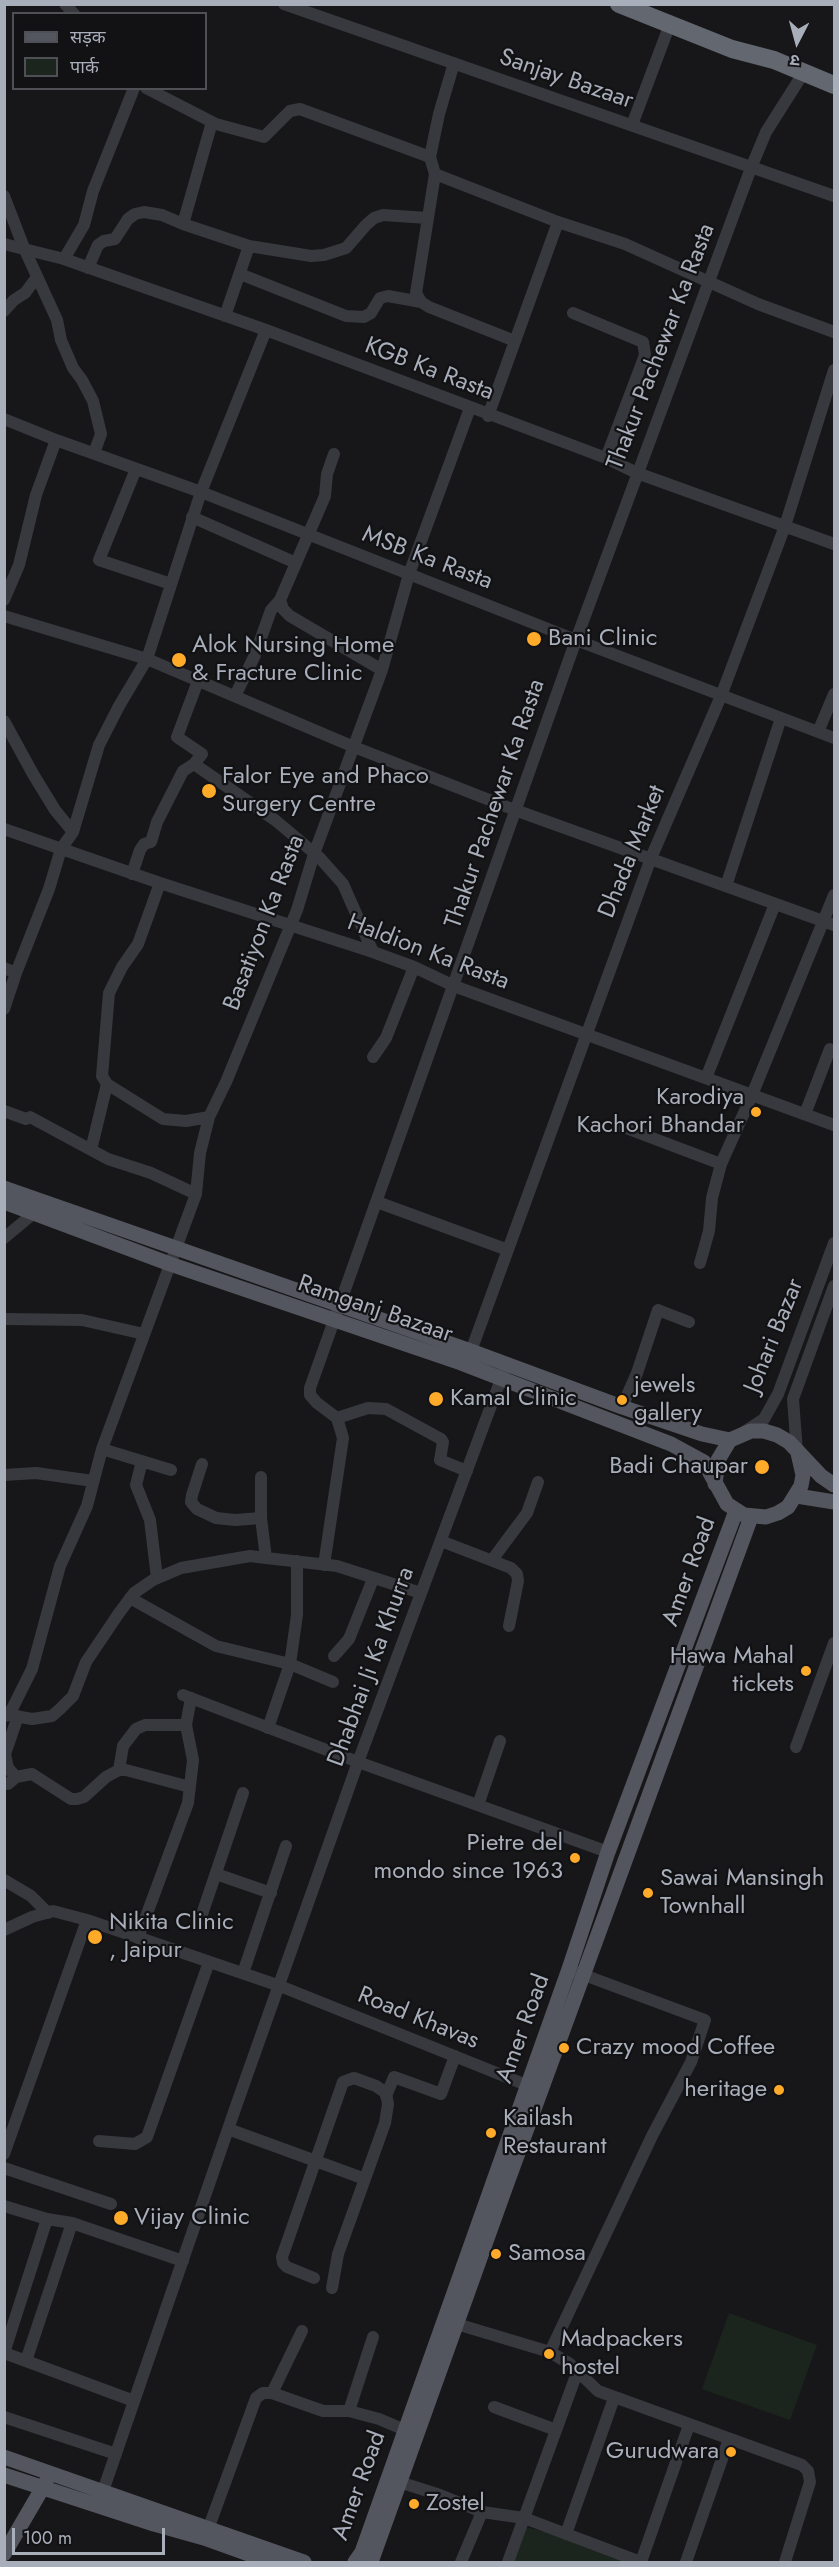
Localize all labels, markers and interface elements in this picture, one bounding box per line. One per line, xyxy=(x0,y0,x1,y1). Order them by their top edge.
legend xyxy=(12,12,207,90)
north arrow xyxy=(767,12,827,72)
text: सड़क xyxy=(70,24,106,50)
street label: Sanjay Bazaar xyxy=(495,44,637,116)
text: उ xyxy=(789,48,801,72)
text: पार्क xyxy=(70,54,99,80)
street label: Thakur Pachewar Ka Rasta xyxy=(602,220,722,474)
street label: KGB Ka Rasta xyxy=(360,332,498,408)
street label: MSB Ka Rasta xyxy=(358,521,496,597)
place label: Bani Clinic xyxy=(548,625,657,653)
marker: Bani Clinic xyxy=(525,630,543,648)
place label: Alok Nursing Home & Fracture Clinic xyxy=(192,632,394,688)
marker: Alok Nursing Home & Fracture Clinic xyxy=(170,651,188,669)
street label: Thakur Pachewar Ka Rasta xyxy=(440,676,552,932)
place label: Falor Eye and Phaco Surgery Centre xyxy=(222,763,429,819)
marker: Falor Eye and Phaco Surgery Centre xyxy=(200,782,218,800)
street label: Dhada Market xyxy=(593,782,673,922)
street label: Basatiyon Ka Rasta xyxy=(218,831,312,1015)
street label: Haldion Ka Rasta xyxy=(343,909,513,997)
place label: Karodiya Kachori Bhandar xyxy=(576,1084,744,1140)
marker: Karodiya Kachori Bhandar xyxy=(749,1105,763,1119)
street label: Ramganj Bazaar xyxy=(294,1270,456,1350)
street label: Johari Bazar xyxy=(739,1275,811,1397)
place label: jewels gallery xyxy=(634,1372,702,1428)
place label: Kamal Clinic xyxy=(450,1385,577,1413)
marker: Kamal Clinic xyxy=(427,1390,445,1408)
marker: jewels gallery xyxy=(615,1393,629,1407)
place label: Badi Chaupar xyxy=(609,1453,748,1481)
marker: Badi Chaupar xyxy=(753,1458,771,1476)
street label: Amer Road xyxy=(657,1513,723,1631)
street label: Dhabhai Ji Ka Khurra xyxy=(323,1563,421,1771)
place label: Hawa Mahal tickets xyxy=(670,1643,794,1699)
marker: Hawa Mahal tickets xyxy=(799,1664,813,1678)
place label: Pietre del mondo since 1963 xyxy=(373,1830,563,1886)
marker: Pietre del mondo since 1963 xyxy=(568,1851,582,1865)
place label: Sawai Mansingh Townhall xyxy=(660,1865,824,1921)
marker: Sawai Mansingh Townhall xyxy=(641,1886,655,1900)
place label: Nikita Clinic , Jaipur xyxy=(109,1909,234,1965)
marker: Nikita Clinic , Jaipur xyxy=(86,1928,104,1946)
street label: Amer Road xyxy=(491,1970,557,2088)
street label: Road Khavas xyxy=(353,1982,483,2056)
place label: Crazy mood Coffee xyxy=(576,2034,775,2062)
marker: Crazy mood Coffee xyxy=(557,2041,571,2055)
place label: heritage xyxy=(684,2076,767,2104)
marker: heritage xyxy=(772,2083,786,2097)
place label: Kailash Restaurant xyxy=(503,2105,607,2161)
marker: Kailash Restaurant xyxy=(484,2126,498,2140)
place label: Vijay Clinic xyxy=(134,2204,250,2232)
marker: Vijay Clinic xyxy=(112,2209,130,2227)
place label: Samosa xyxy=(508,2240,586,2268)
marker: Samosa xyxy=(489,2247,503,2261)
place label: Madpackers hostel xyxy=(561,2326,683,2382)
marker: Madpackers hostel xyxy=(542,2347,556,2361)
street label: Amer Road xyxy=(327,2427,393,2545)
place label: Gurudwara xyxy=(606,2438,719,2466)
marker: Gurudwara xyxy=(724,2445,738,2459)
place label: Zostel xyxy=(426,2490,485,2518)
marker: Zostel xyxy=(407,2497,421,2511)
scale bar xyxy=(15,2516,168,2554)
text: 100 m xyxy=(23,2525,72,2551)

